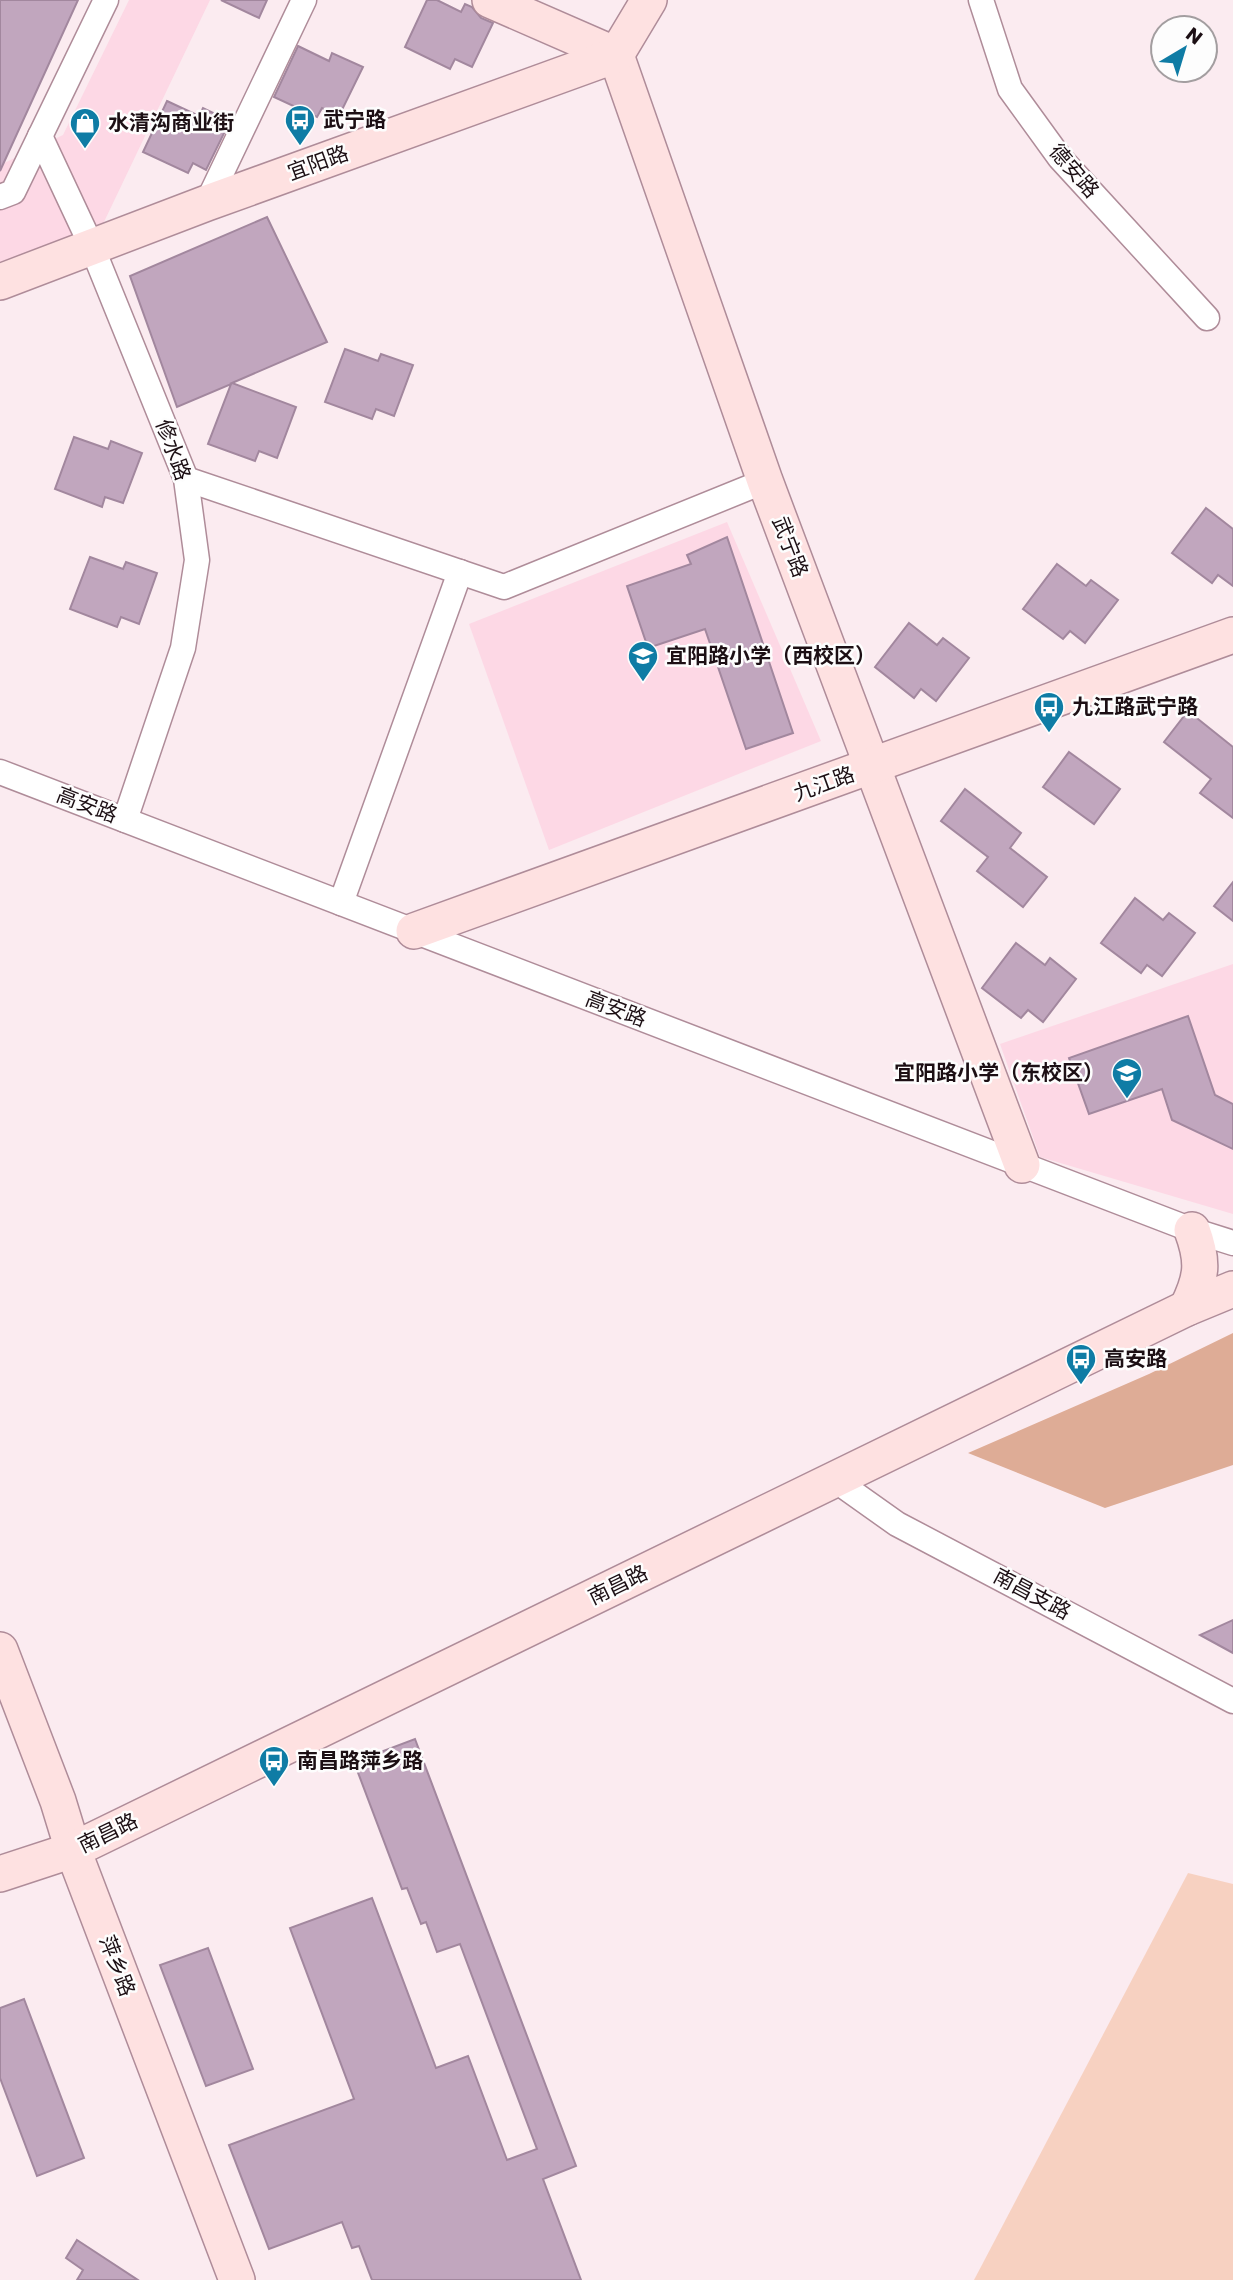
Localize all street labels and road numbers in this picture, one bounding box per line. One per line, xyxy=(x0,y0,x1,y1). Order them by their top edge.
street label: 德安路 xyxy=(1043,137,1106,204)
street label: 宜阳路 xyxy=(283,138,352,187)
street label: 修水路 xyxy=(149,415,198,484)
street label: 武宁路 xyxy=(766,512,815,581)
street label: 九江路 xyxy=(789,759,858,808)
street label: 高安路 xyxy=(53,780,122,829)
street label: 高安路 xyxy=(582,984,651,1033)
street label: 南昌路 xyxy=(583,1558,652,1611)
street label: 南昌支路 xyxy=(988,1561,1076,1626)
street label: 南昌路 xyxy=(73,1806,142,1859)
street label: 萍乡路 xyxy=(93,1931,142,2000)

